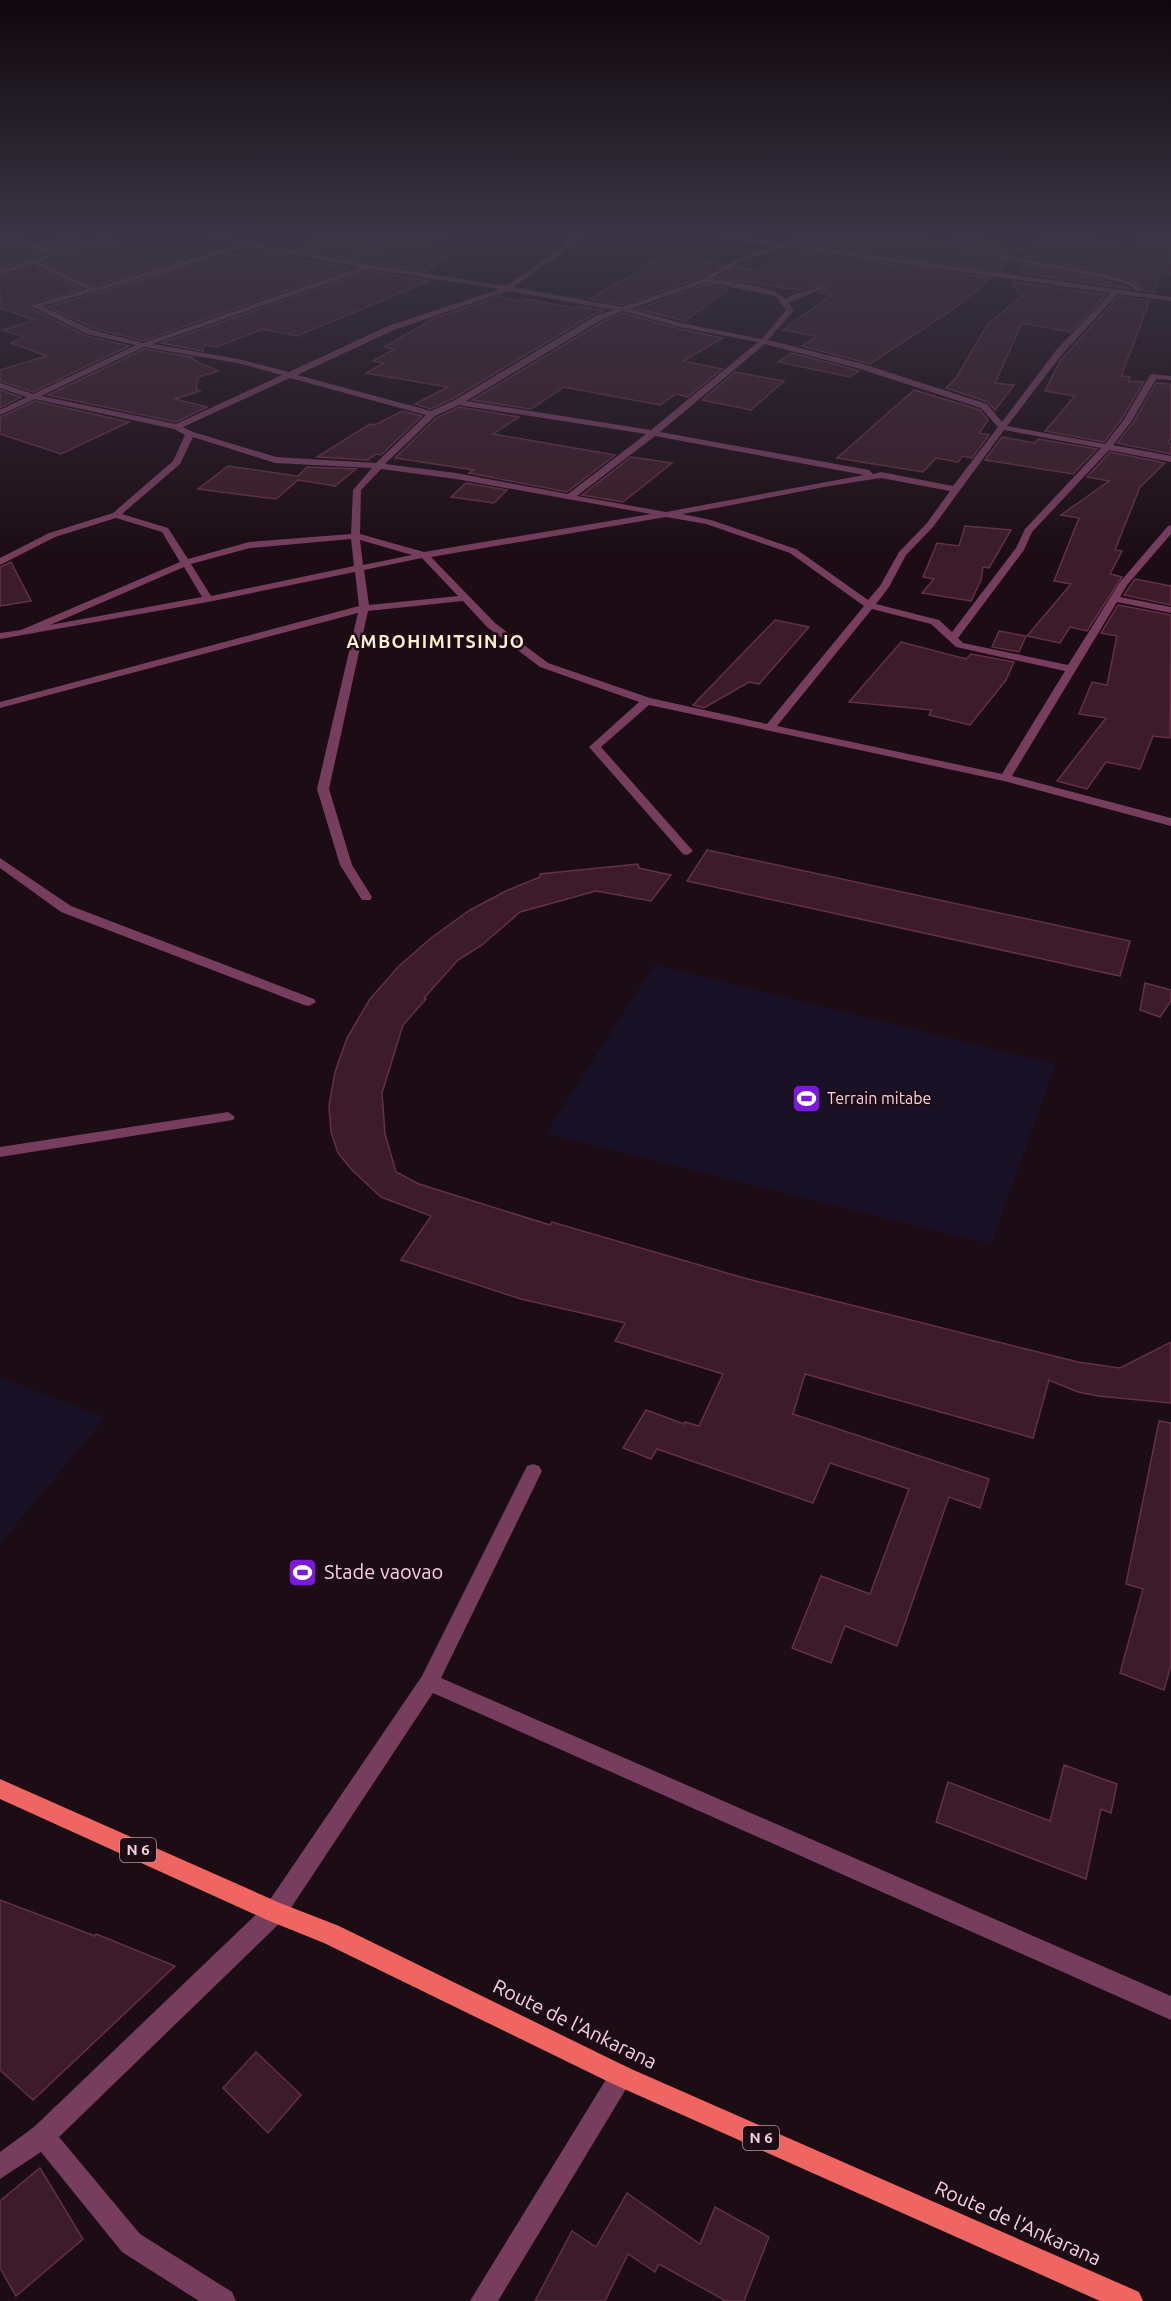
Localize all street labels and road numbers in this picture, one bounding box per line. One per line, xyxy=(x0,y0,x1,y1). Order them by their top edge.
road number: N 6 xyxy=(120,1838,156,1862)
street label: Route de l'Ankarana xyxy=(490,1974,661,2073)
road number: N 6 xyxy=(743,2126,779,2150)
street label: Route de l'Ankarana xyxy=(932,2176,1105,2270)

